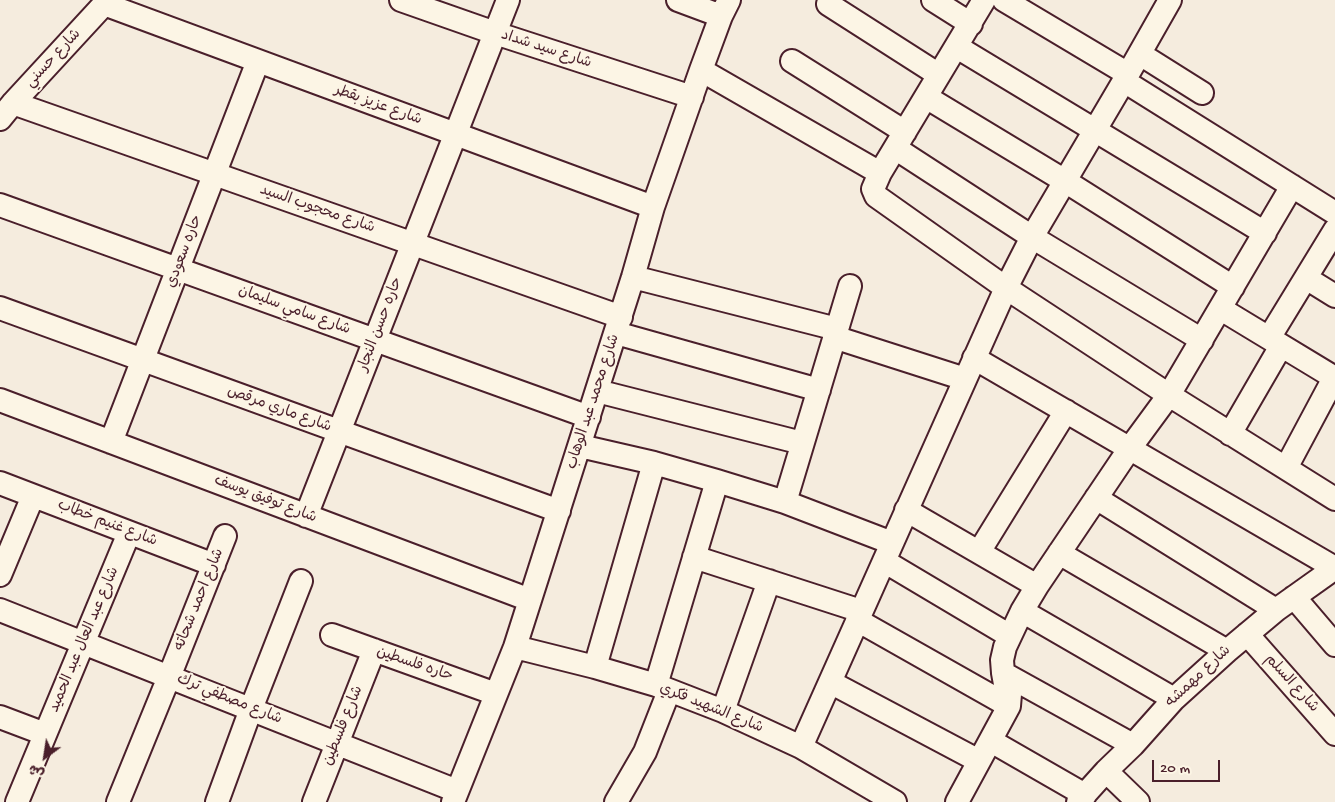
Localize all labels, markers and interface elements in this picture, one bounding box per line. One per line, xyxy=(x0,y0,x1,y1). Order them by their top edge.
street label: شارع حسني xyxy=(22,26,86,92)
street label: شارع سيد شداد xyxy=(499,27,593,73)
street label: شارع عزيز بقطر xyxy=(332,82,424,130)
street label: شارع محجوب السيد xyxy=(257,182,377,238)
street label: حاره سعودي xyxy=(163,213,207,291)
street label: حاره حسن النجار xyxy=(355,276,407,374)
street label: شارع سامي سليمان xyxy=(235,282,353,340)
street label: شارع محمد عبد الوهاب xyxy=(564,332,624,472)
street label: شارع ماري مرقص xyxy=(224,383,334,437)
street label: شارع توفيق يوسف xyxy=(211,472,319,528)
street label: شارع غنيم خطاب xyxy=(55,497,159,551)
street label: شارع احمد شحاته xyxy=(171,546,229,654)
street label: شارع عبد العال عبد الحميد xyxy=(46,565,124,715)
street label: شارع مهمشه xyxy=(1163,642,1235,712)
street label: حاره فلسطين xyxy=(374,644,454,686)
street label: شارع السلم xyxy=(1260,651,1322,717)
street label: شارع مصطفي ترك xyxy=(174,671,284,729)
street label: شارع الشهيد فكري xyxy=(656,680,766,738)
street label: شارع فلسطين xyxy=(320,684,368,768)
north arrow xyxy=(20,732,70,782)
scale bar xyxy=(1155,750,1222,782)
text: ش xyxy=(26,759,48,782)
text: 20 m xyxy=(1160,760,1190,778)

